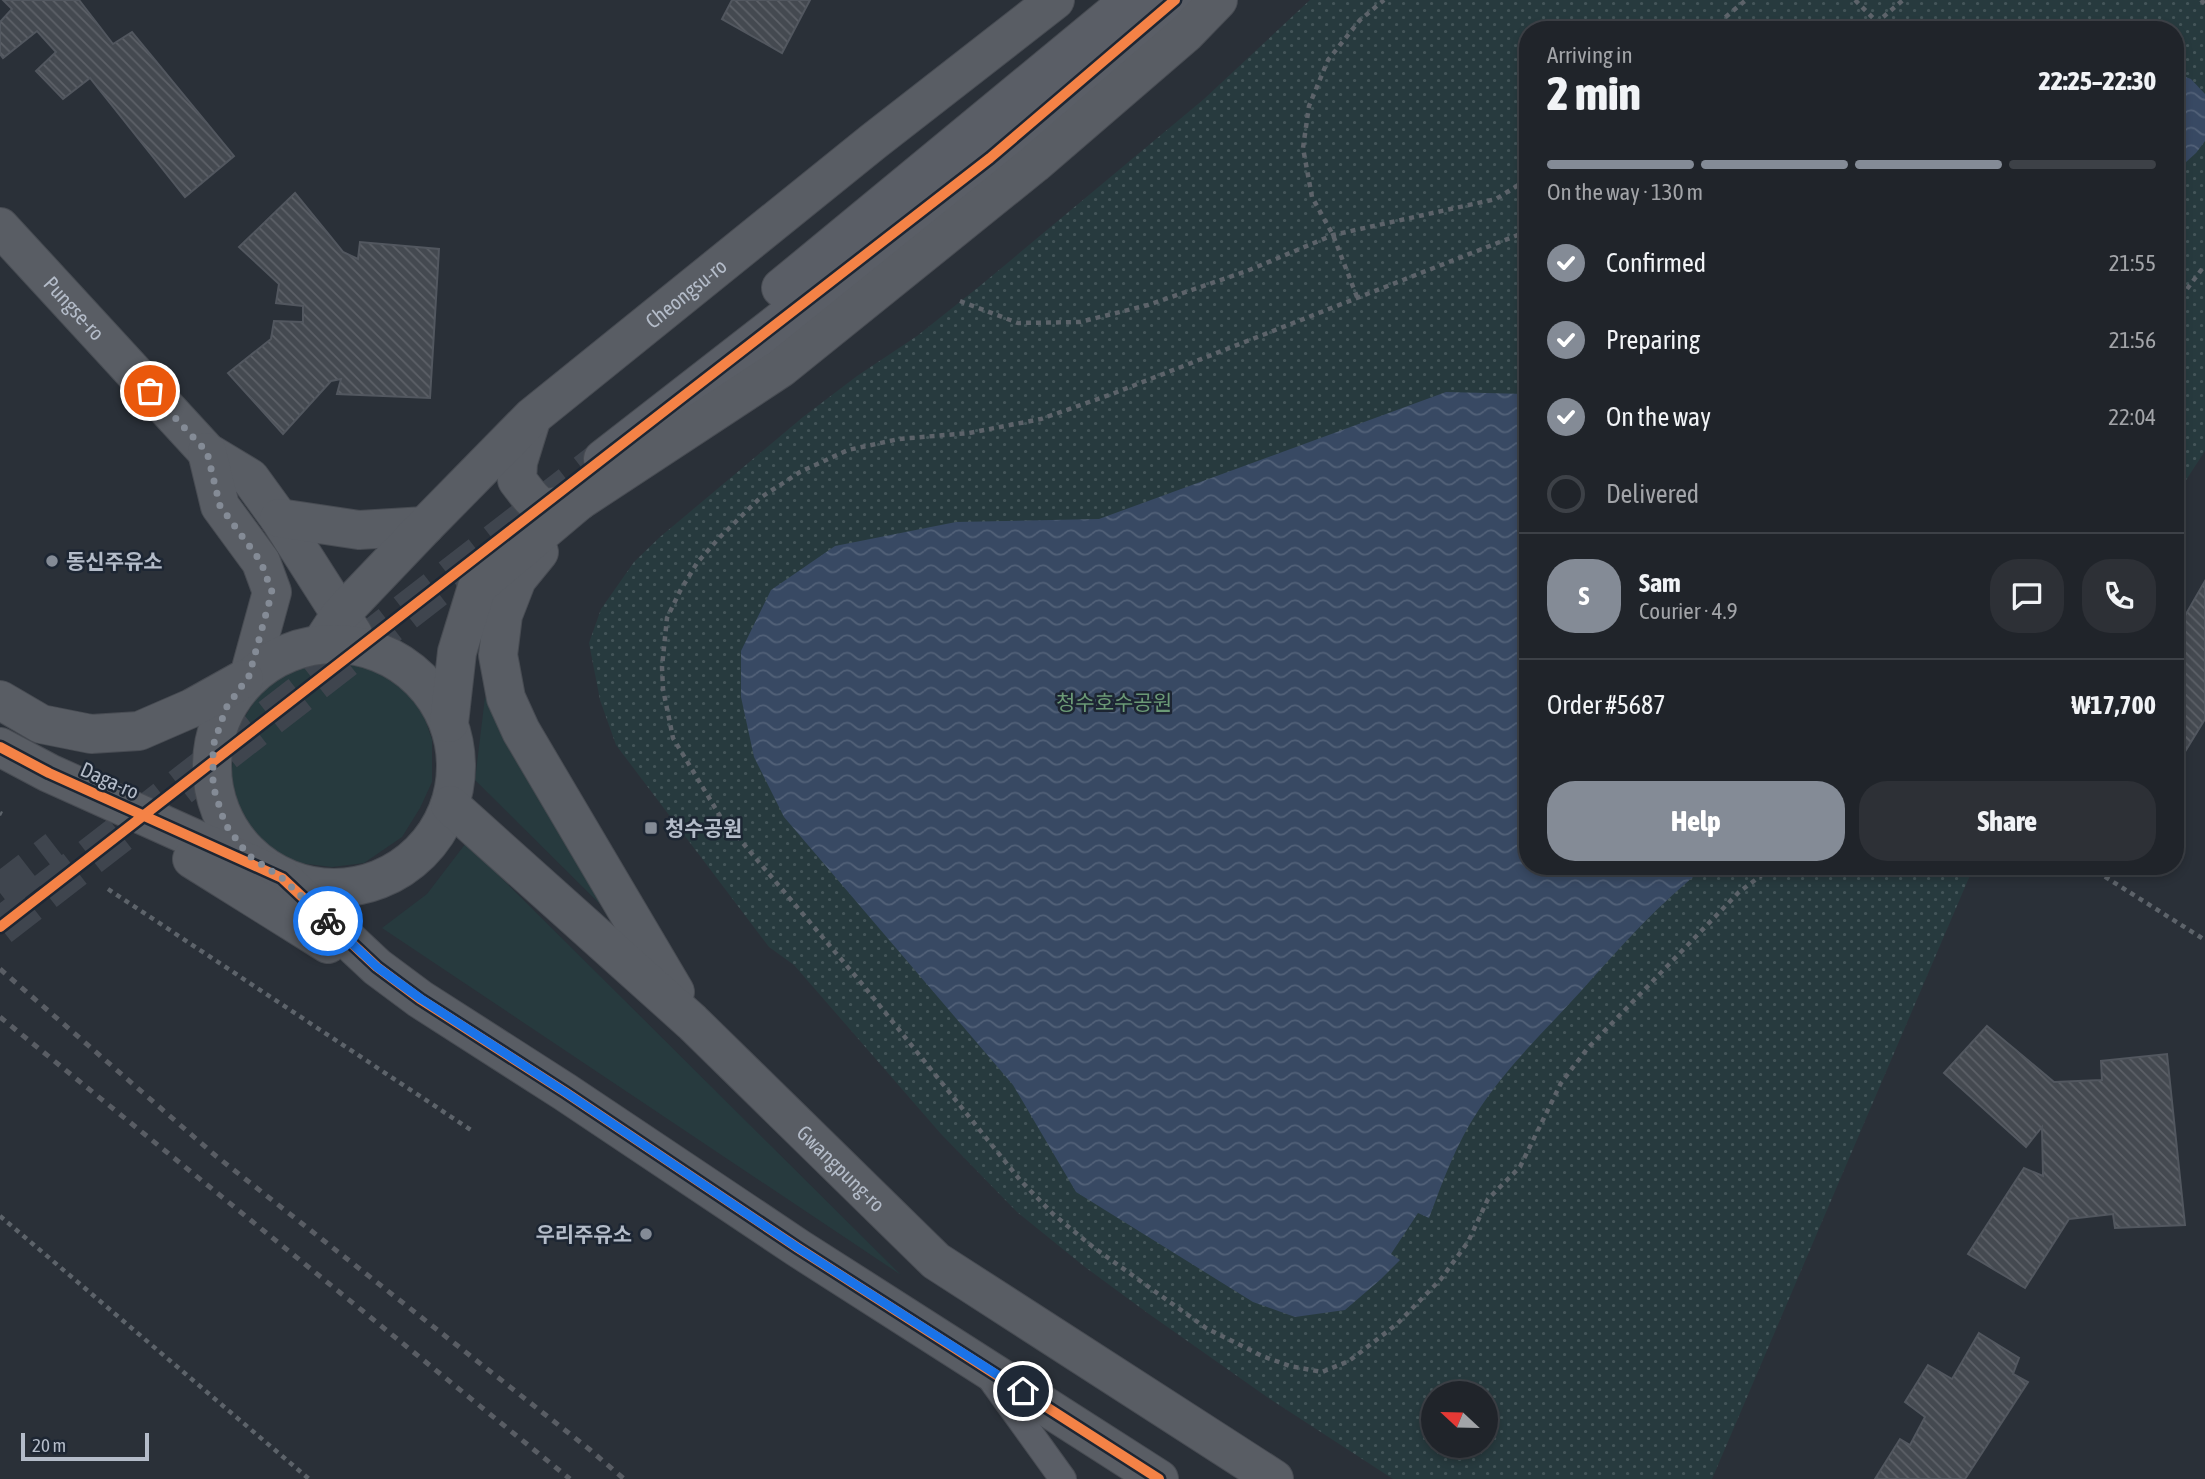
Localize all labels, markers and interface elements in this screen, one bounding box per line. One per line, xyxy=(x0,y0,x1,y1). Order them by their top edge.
text: Arriving in xyxy=(1547,42,1633,68)
text: 22:25–22:30 xyxy=(2039,66,2156,96)
text: 2 min xyxy=(1547,67,1641,120)
text: On the way · 130 m xyxy=(1547,179,1703,205)
icon: check xyxy=(1547,244,1585,282)
text: Confirmed xyxy=(1606,248,1706,278)
text: 21:55 xyxy=(2109,250,2156,276)
street label: Cheongsu-ro xyxy=(640,253,731,333)
street label: Pungse-ro xyxy=(39,271,110,345)
icon: check xyxy=(1547,321,1585,359)
text: Preparing xyxy=(1606,325,1700,355)
text: 21:56 xyxy=(2109,327,2156,353)
pin xyxy=(120,361,180,421)
icon: bag xyxy=(131,372,169,410)
icon: check xyxy=(1547,398,1585,436)
text: On the way xyxy=(1606,402,1711,432)
text: 22:04 xyxy=(2108,404,2156,430)
text: Delivered xyxy=(1606,479,1699,509)
place label: 동신주유소 xyxy=(66,549,163,573)
marker: 동신주유소 xyxy=(44,553,60,569)
button: chat xyxy=(1990,559,2064,633)
button: phone xyxy=(2082,559,2156,633)
text: Sam xyxy=(1639,568,1681,598)
text: S xyxy=(1579,581,1589,611)
text: Courier · 4.9 xyxy=(1639,598,1738,624)
park label: 청수호수공원 xyxy=(1056,690,1172,714)
text: Order #5687 xyxy=(1547,690,1666,720)
text: ₩17,700 xyxy=(2071,690,2156,720)
street label: Daga-ro xyxy=(77,757,143,803)
button: Help xyxy=(1547,781,1845,861)
button: Share xyxy=(1859,781,2156,861)
place label: 청수공원 xyxy=(665,816,742,840)
marker: 청수공원 xyxy=(643,820,659,836)
courier xyxy=(293,886,363,956)
icon: bike xyxy=(309,902,347,940)
street label: Gwangpung-ro xyxy=(792,1120,890,1216)
place label: 우리주유소 xyxy=(535,1222,632,1246)
marker: 우리주유소 xyxy=(638,1226,654,1242)
pin xyxy=(993,1361,1053,1421)
icon: home xyxy=(1004,1372,1042,1410)
north arrow xyxy=(1421,1381,1498,1458)
map controls xyxy=(1421,1381,1498,1458)
scale bar xyxy=(21,1430,149,1462)
text: 20 m xyxy=(32,1434,66,1456)

